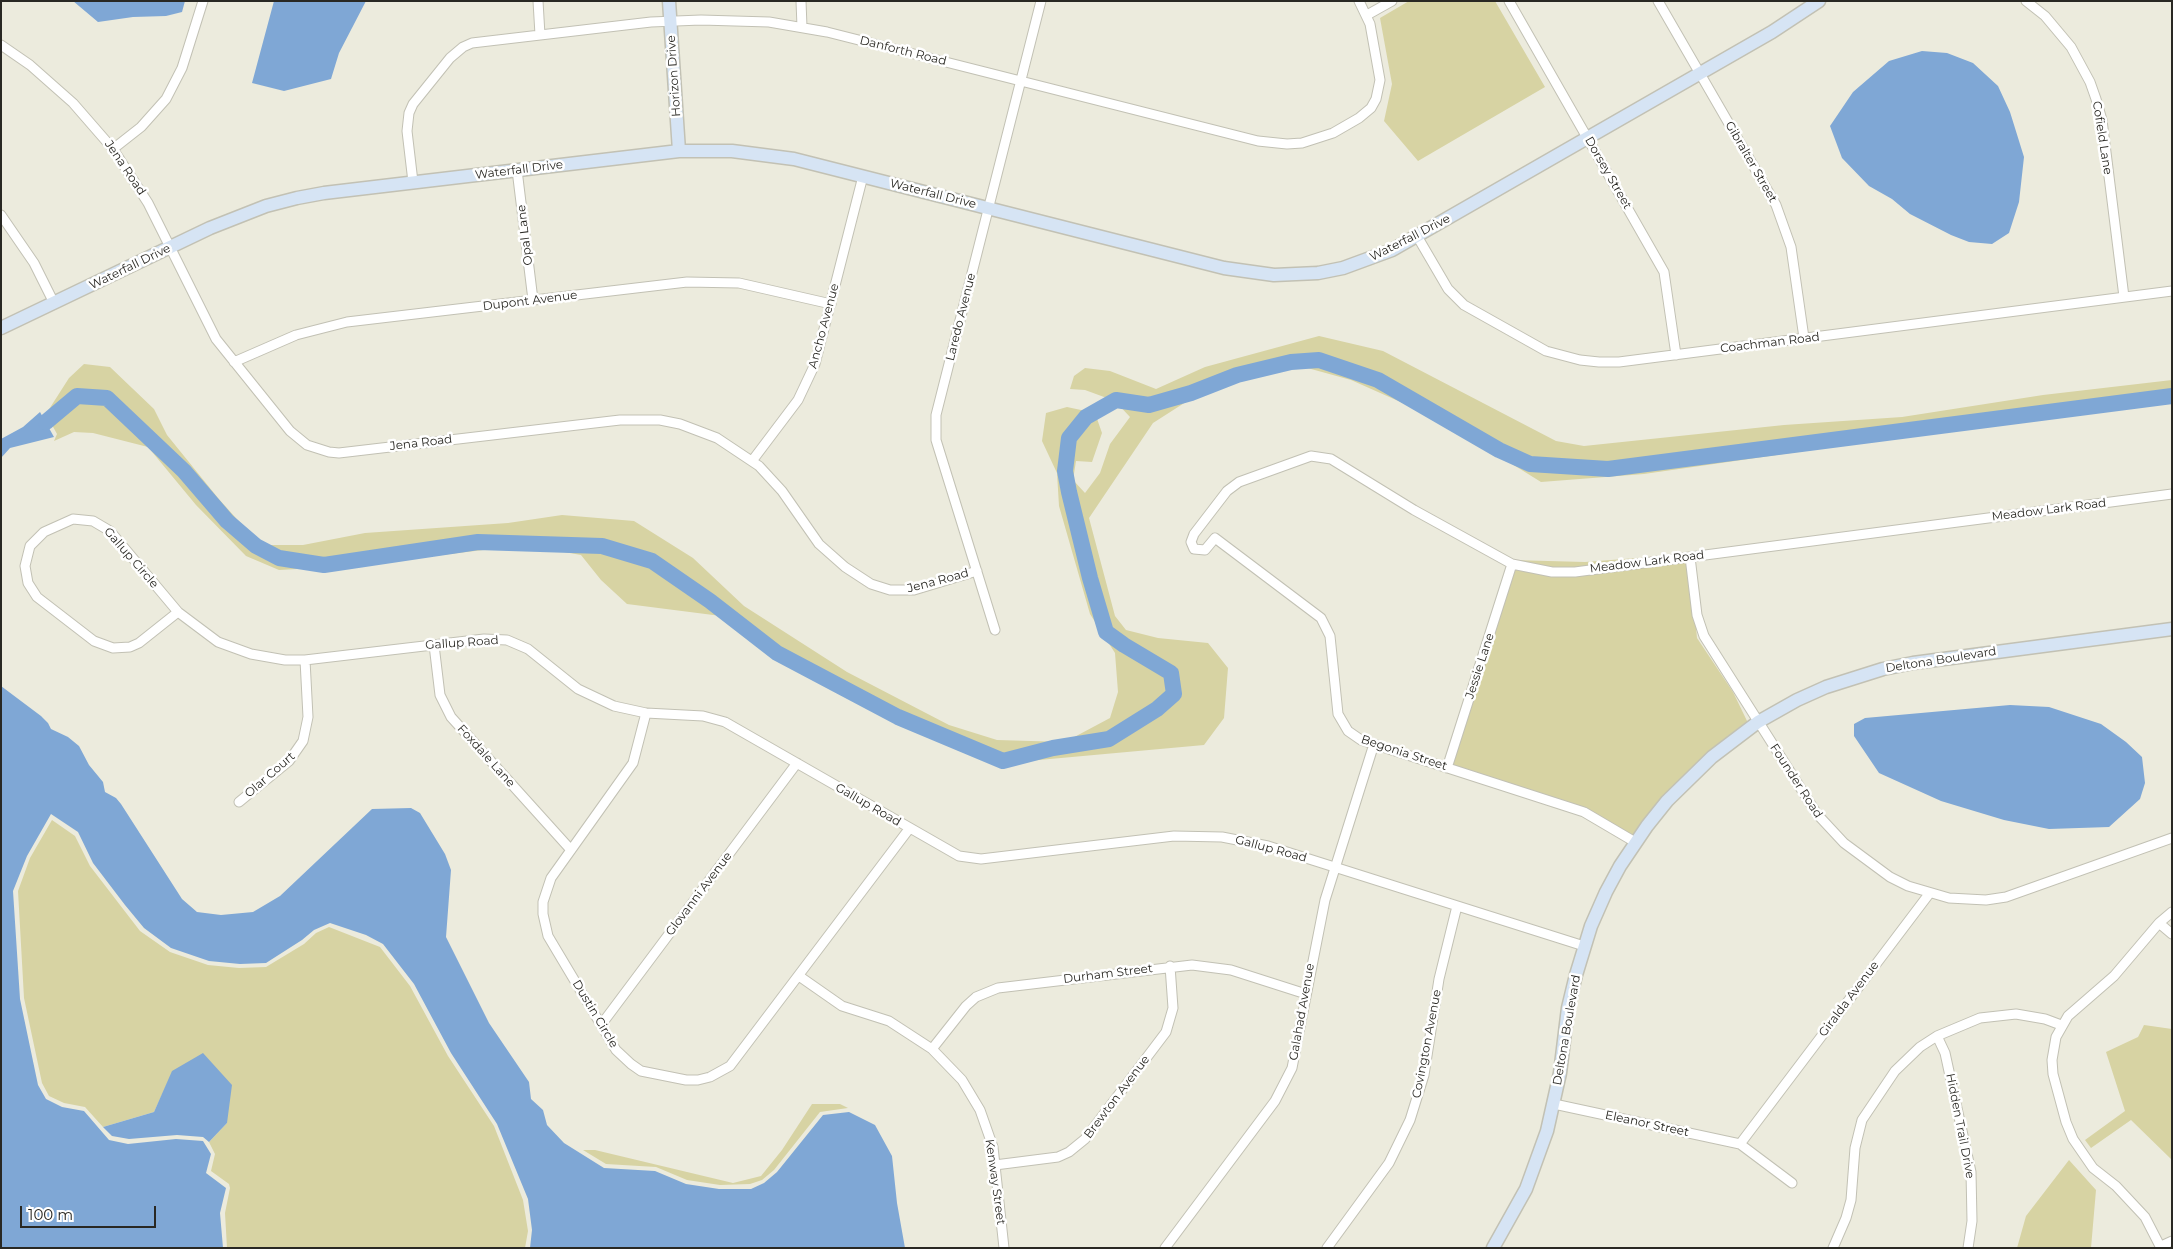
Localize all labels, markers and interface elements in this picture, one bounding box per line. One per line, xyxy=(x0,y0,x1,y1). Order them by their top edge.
street label: Danforth Road xyxy=(858,33,948,69)
street label: Horizon Drive xyxy=(664,35,684,117)
street label: Cofield Lane xyxy=(2089,100,2115,176)
street label: Gibralter Street xyxy=(1722,119,1780,205)
street label: Dorsey Street xyxy=(1581,134,1635,212)
street label: Jena Road xyxy=(101,138,149,198)
street label: Waterfall Drive xyxy=(474,157,564,183)
street label: Waterfall Drive xyxy=(888,176,978,212)
street label: Opal Lane xyxy=(514,204,536,266)
street label: Waterfall Drive xyxy=(1367,211,1453,265)
street label: Waterfall Drive xyxy=(87,241,173,293)
street label: Laredo Avenue xyxy=(943,272,979,362)
street label: Ancho Avenue xyxy=(806,282,842,370)
street label: Dupont Avenue xyxy=(482,288,578,314)
street label: Coachman Road xyxy=(1719,330,1821,356)
street label: Jena Road xyxy=(389,432,453,454)
street label: Meadow Lark Road xyxy=(1991,496,2107,524)
street label: Gallup Circle xyxy=(101,525,161,591)
street label: Meadow Lark Road xyxy=(1589,548,1705,576)
street label: Jena Road xyxy=(906,566,970,596)
street label: Jessie Lane xyxy=(1463,631,1497,701)
street label: Gallup Road xyxy=(425,633,499,653)
street label: Deltona Boulevard xyxy=(1885,644,1997,676)
street label: Foxdale Lane xyxy=(454,722,518,790)
street label: Begonia Street xyxy=(1359,732,1449,774)
street label: Founder Road xyxy=(1767,741,1825,821)
street label: Olar Court xyxy=(242,749,298,801)
street label: Gallup Road xyxy=(833,780,903,830)
street label: Gallup Road xyxy=(1234,833,1308,865)
street label: Glovanni Avenue xyxy=(663,849,735,939)
street label: Giralda Avenue xyxy=(1816,958,1882,1040)
street label: Durham Street xyxy=(1062,961,1154,987)
street label: Galahad Avenue xyxy=(1286,962,1318,1062)
street label: Deltona Boulevard xyxy=(1550,974,1584,1086)
street label: Dustin Circle xyxy=(569,977,621,1051)
street label: Covington Avenue xyxy=(1409,988,1445,1100)
street label: Brewton Avenue xyxy=(1081,1053,1153,1141)
street label: Hidden Trail Drive xyxy=(1943,1072,1977,1180)
street label: Eleanor Street xyxy=(1604,1108,1690,1140)
street label: Kenway Street xyxy=(982,1138,1008,1226)
scale bar xyxy=(22,1196,159,1228)
text: 100 m xyxy=(28,1205,73,1224)

